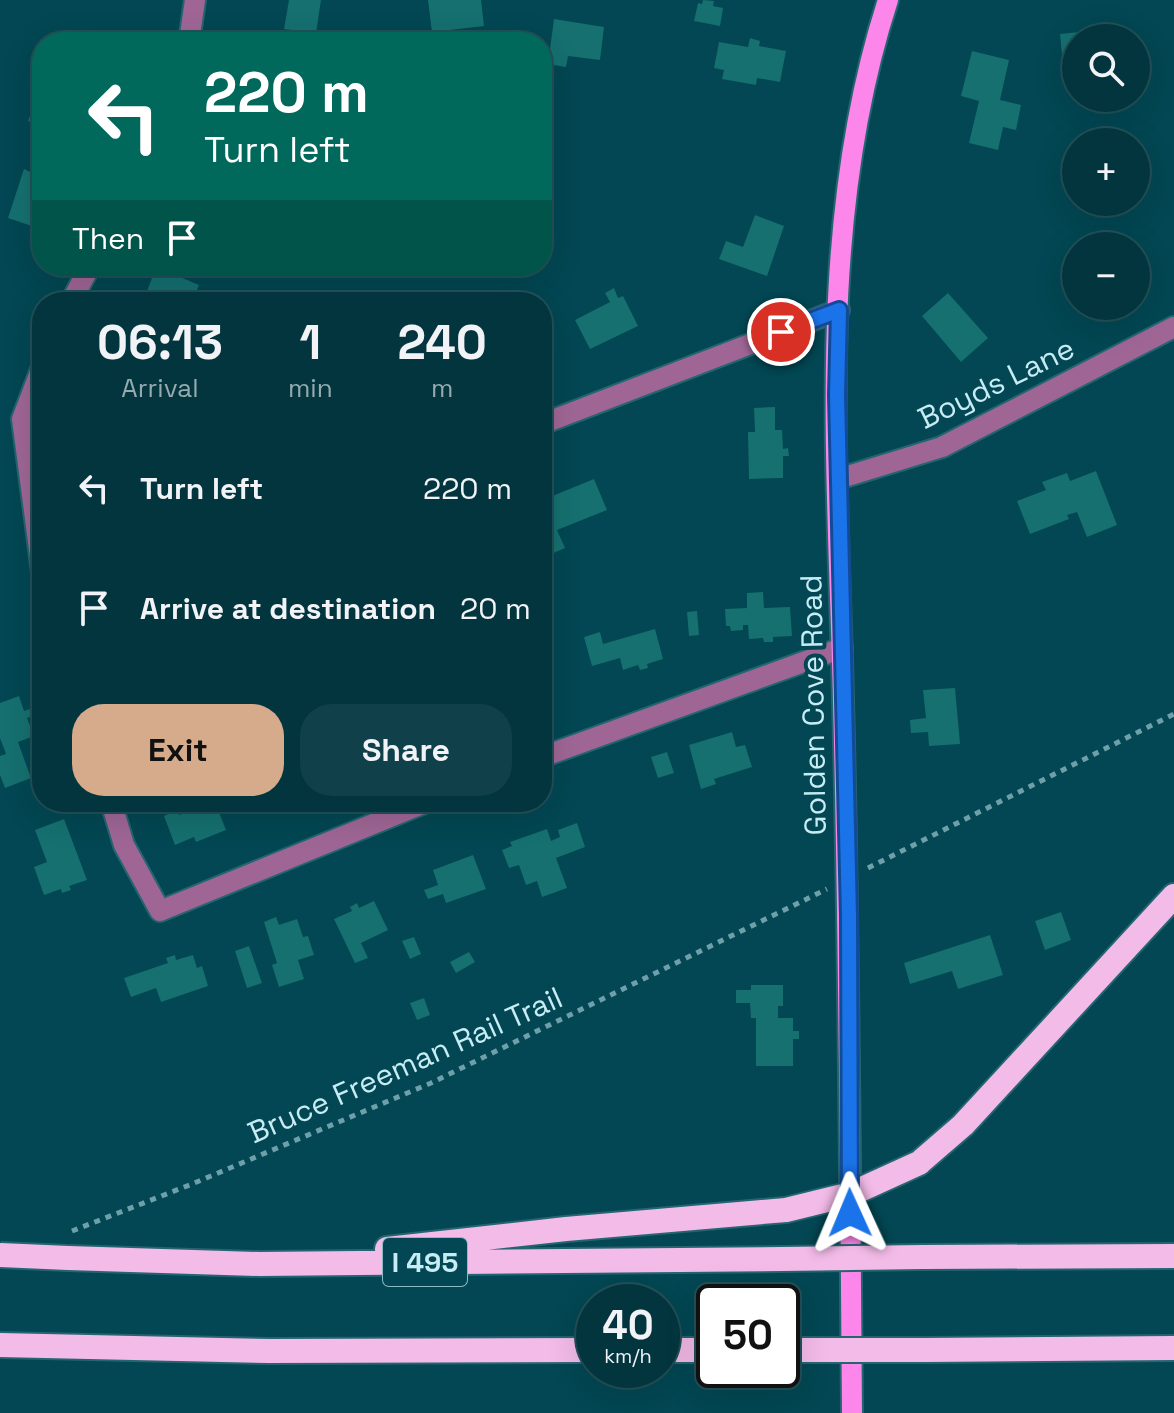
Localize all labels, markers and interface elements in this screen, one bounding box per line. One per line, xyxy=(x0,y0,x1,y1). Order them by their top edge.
map controls xyxy=(1062,24,1150,320)
button: search xyxy=(1062,24,1150,112)
text: 220 m xyxy=(204,57,369,128)
icon: left xyxy=(72,64,176,168)
text: Turn left xyxy=(204,127,351,173)
button: + xyxy=(1062,128,1150,216)
icon: arrive xyxy=(160,216,204,260)
text: Then xyxy=(72,219,144,258)
button: − xyxy=(1062,232,1150,320)
pin xyxy=(747,298,815,366)
icon: arrive xyxy=(759,310,803,354)
text: 06:13 xyxy=(97,312,223,373)
text: 1 xyxy=(299,312,321,373)
text: 240 xyxy=(398,312,487,373)
street label: Boyds Lane xyxy=(911,328,1081,438)
text: Arrival xyxy=(121,371,199,405)
text: min xyxy=(288,371,333,405)
text: m xyxy=(431,371,453,405)
icon: left xyxy=(72,466,116,510)
text: Turn left xyxy=(140,469,263,508)
text: 220 m xyxy=(423,469,512,508)
street label: Golden Cove Road xyxy=(791,574,835,836)
icon: arrive xyxy=(72,586,116,630)
text: Arrive at destination xyxy=(140,589,436,628)
text: 20 m xyxy=(460,589,531,628)
button: Exit xyxy=(72,704,284,796)
button: Share xyxy=(300,704,512,796)
street label: Bruce Freeman Rail Trail xyxy=(242,978,568,1152)
position arrow xyxy=(808,1171,892,1255)
road number: I 495 xyxy=(383,1238,467,1286)
speed limit sign: 50 xyxy=(696,1284,800,1388)
text: 40 xyxy=(602,1300,654,1351)
text: km/h xyxy=(604,1343,652,1369)

